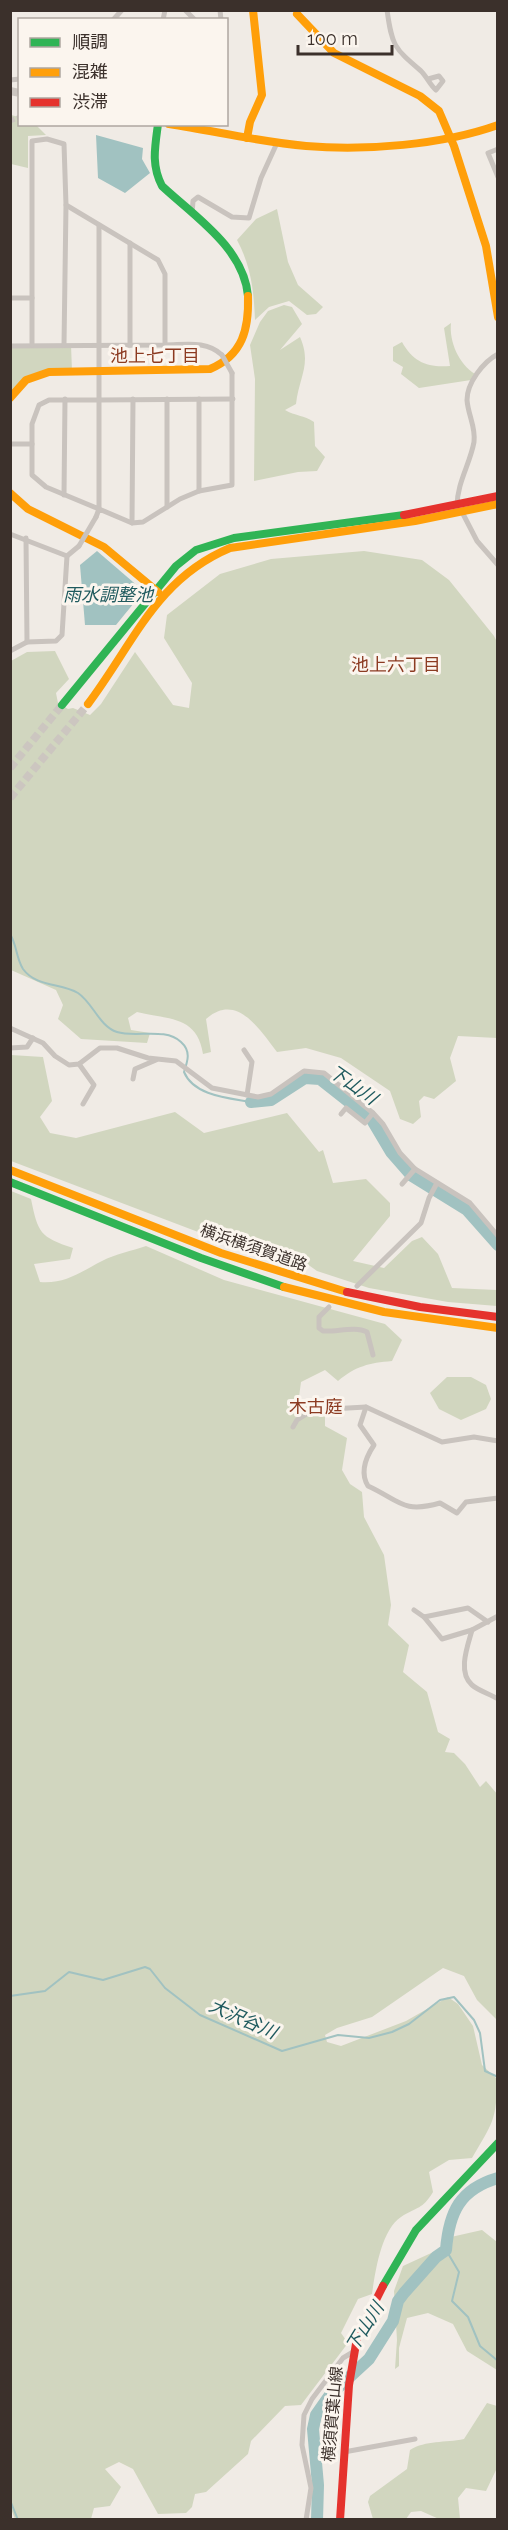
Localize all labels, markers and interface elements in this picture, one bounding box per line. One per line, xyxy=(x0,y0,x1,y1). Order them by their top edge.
legend xyxy=(18,18,228,126)
scale bar xyxy=(298,18,392,56)
text: 100 m xyxy=(307,28,358,49)
text: 順調 xyxy=(72,31,108,52)
text: 混雑 xyxy=(72,61,108,82)
text: 渋滞 xyxy=(72,91,108,112)
district label: 池上七丁目 xyxy=(110,345,200,366)
water label: 雨水調整池 xyxy=(63,584,155,605)
district label: 池上六丁目 xyxy=(351,654,441,675)
water label: 下山川 xyxy=(325,1061,383,1110)
street label: 横浜横須賀道路 xyxy=(198,1220,310,1275)
district label: 木古庭 xyxy=(289,1396,343,1417)
water label: 大沢谷川 xyxy=(206,1994,282,2044)
water label: 下山川 xyxy=(341,2297,389,2355)
street label: 横須賀葉山線 xyxy=(319,2365,346,2463)

